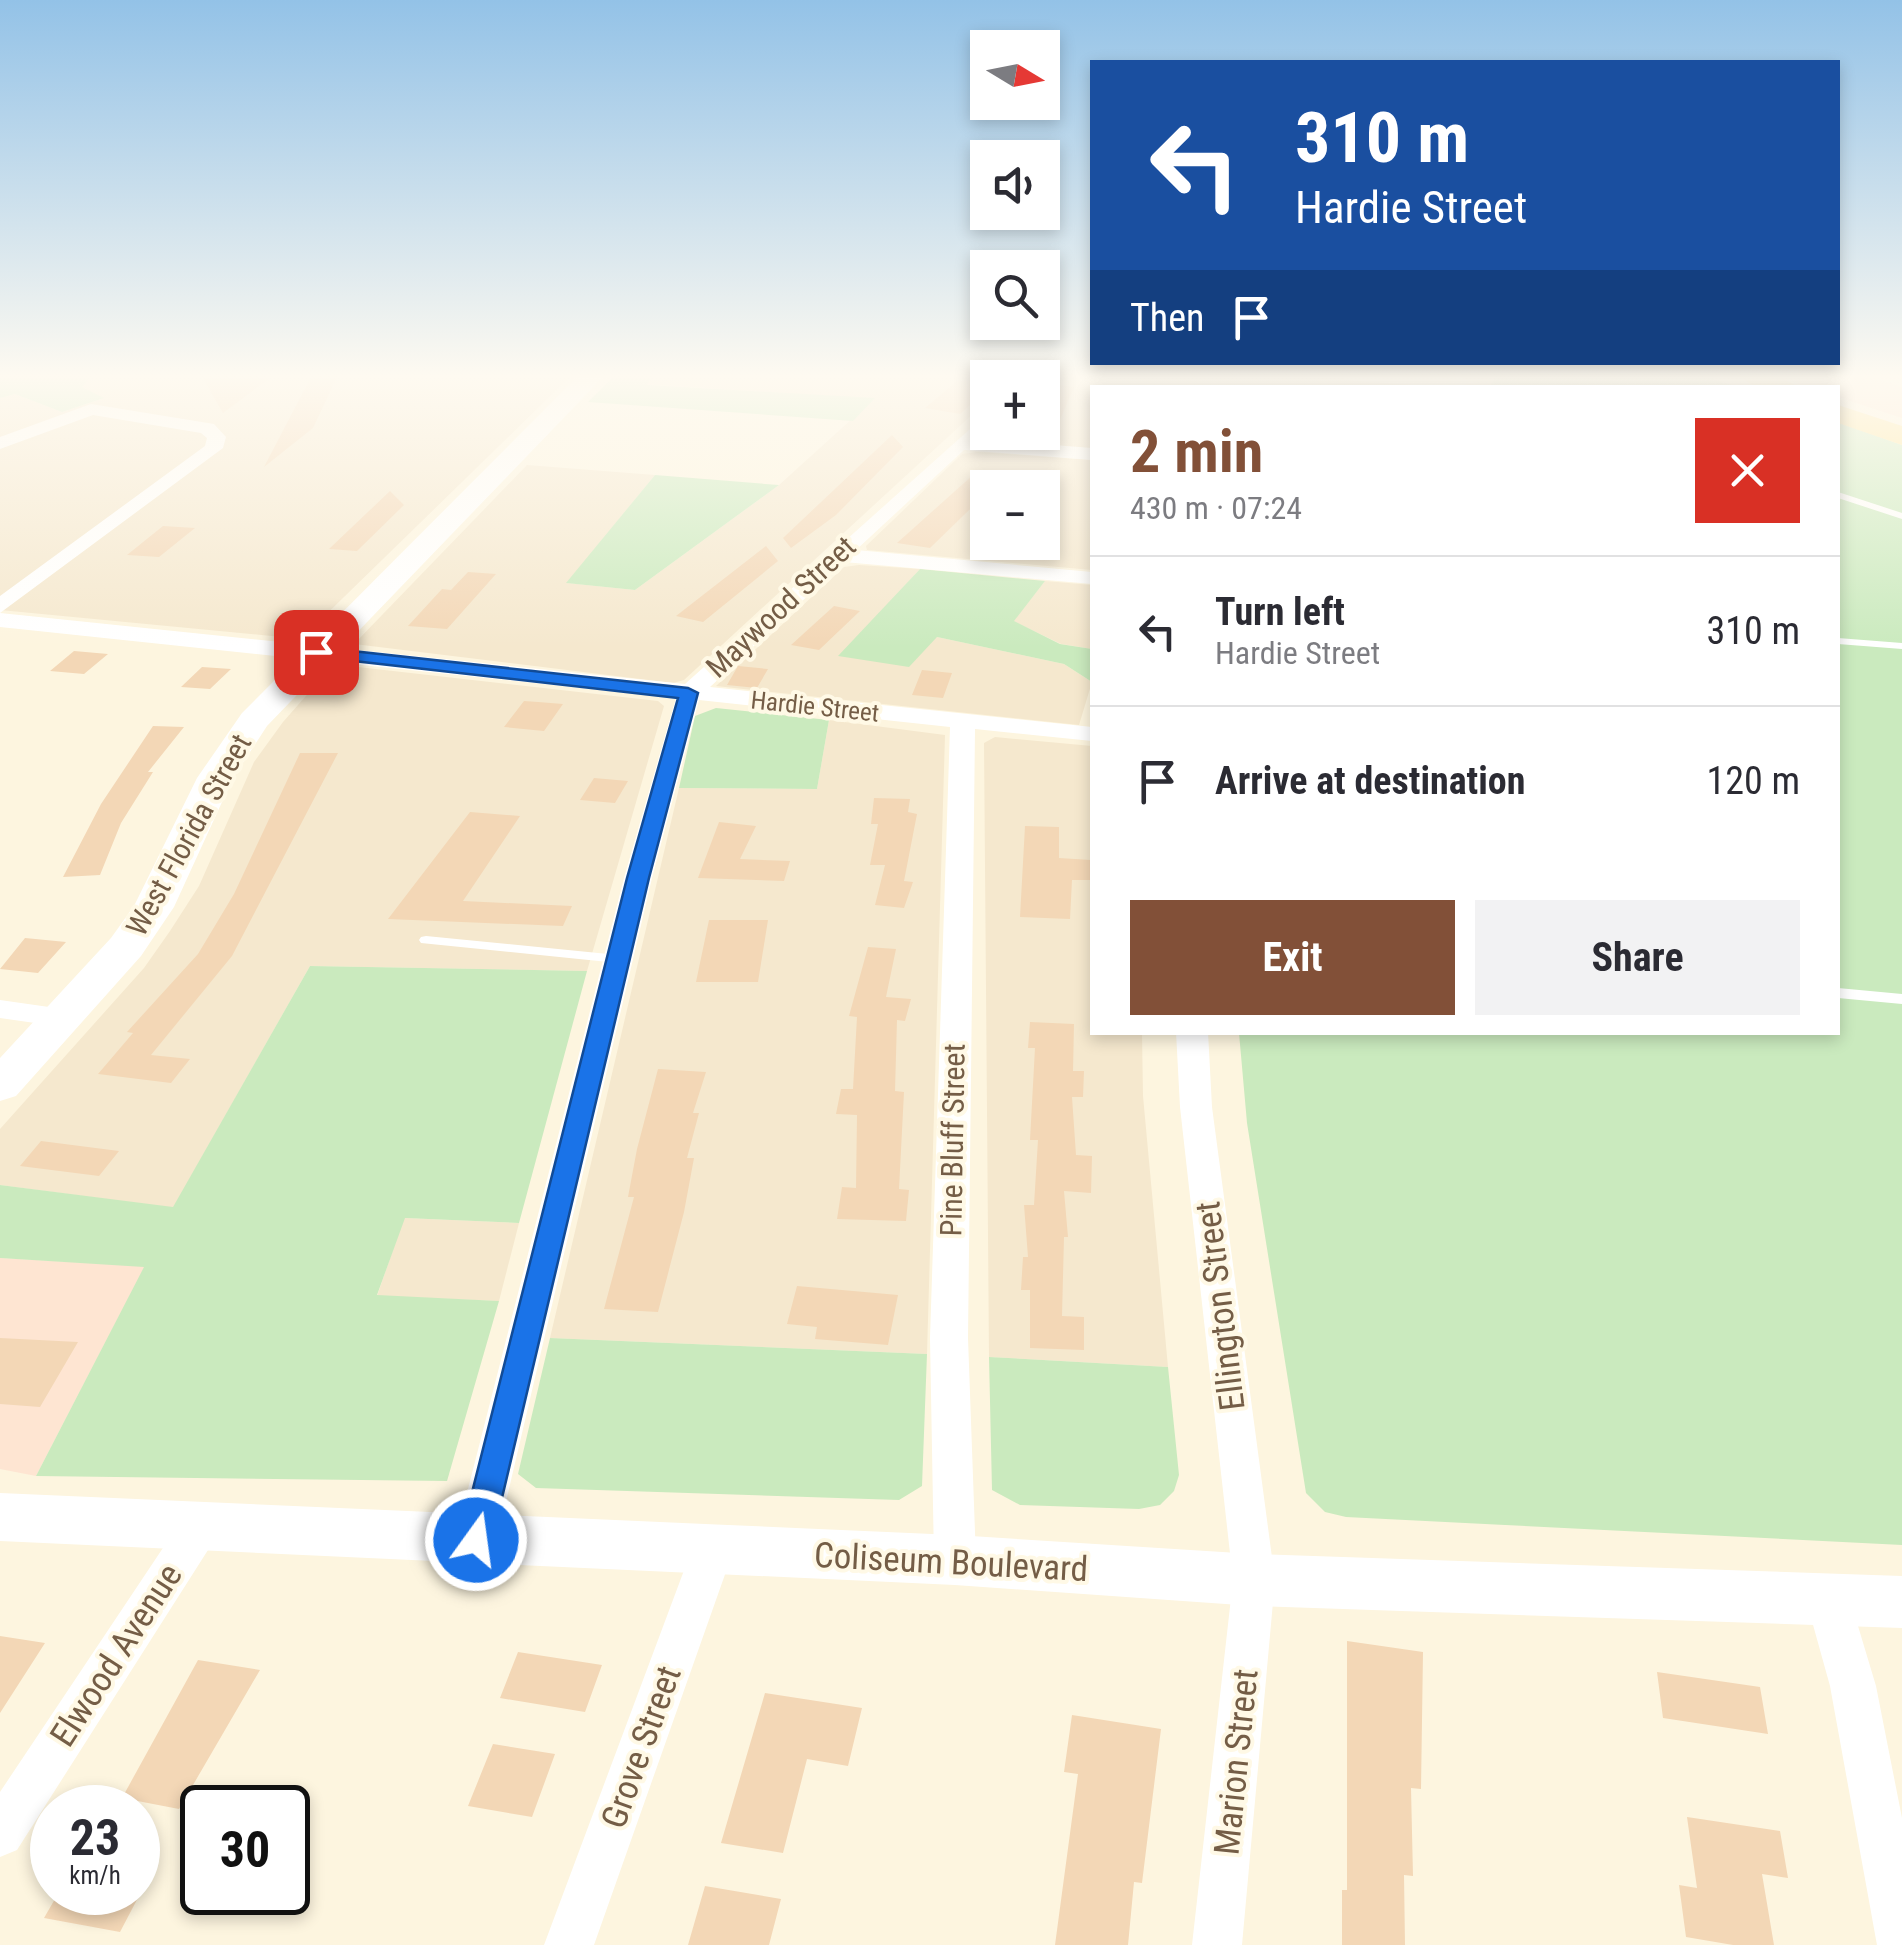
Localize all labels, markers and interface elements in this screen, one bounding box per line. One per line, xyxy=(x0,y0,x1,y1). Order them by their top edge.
north arrow xyxy=(970,30,1060,120)
map controls xyxy=(970,30,1060,560)
text: 310 m xyxy=(1295,97,1469,179)
icon: left xyxy=(1130,100,1260,230)
button: sound xyxy=(970,140,1060,230)
text: Hardie Street xyxy=(1295,181,1527,234)
button: search xyxy=(970,250,1060,340)
icon: arrive xyxy=(1224,290,1279,345)
text: Then xyxy=(1130,296,1204,340)
button: + xyxy=(970,360,1060,450)
text: 2 min xyxy=(1130,416,1263,487)
button: close xyxy=(1695,418,1800,523)
button: − xyxy=(970,470,1060,560)
text: 430 m · 07:24 xyxy=(1130,489,1302,527)
street label: Maywood Street xyxy=(699,529,862,685)
text: Turn left xyxy=(1215,590,1345,634)
icon: left xyxy=(1130,604,1185,659)
text: 310 m xyxy=(1706,609,1800,653)
pin xyxy=(274,610,359,695)
icon: arrive xyxy=(289,625,344,680)
text: Hardie Street xyxy=(1215,634,1380,672)
street label: Hardie Street xyxy=(749,685,881,728)
street label: West Florida Street xyxy=(119,728,258,942)
icon: arrive xyxy=(1130,754,1185,809)
text: Arrive at destination xyxy=(1215,759,1525,803)
text: 120 m xyxy=(1706,759,1800,803)
button: Exit xyxy=(1130,900,1455,1015)
button: Share xyxy=(1475,900,1800,1015)
street label: Pine Bluff Street xyxy=(933,1043,972,1237)
street label: Ellington Street xyxy=(1187,1199,1254,1413)
position arrow xyxy=(424,1488,528,1592)
street label: Coliseum Boulevard xyxy=(813,1535,1089,1590)
street label: Elwood Avenue xyxy=(42,1556,191,1754)
street label: Grove Street xyxy=(593,1661,690,1834)
street label: Marion Street xyxy=(1206,1667,1267,1857)
speed limit sign: 30 xyxy=(180,1785,310,1915)
text: 23 xyxy=(70,1809,120,1867)
text: km/h xyxy=(69,1861,121,1890)

